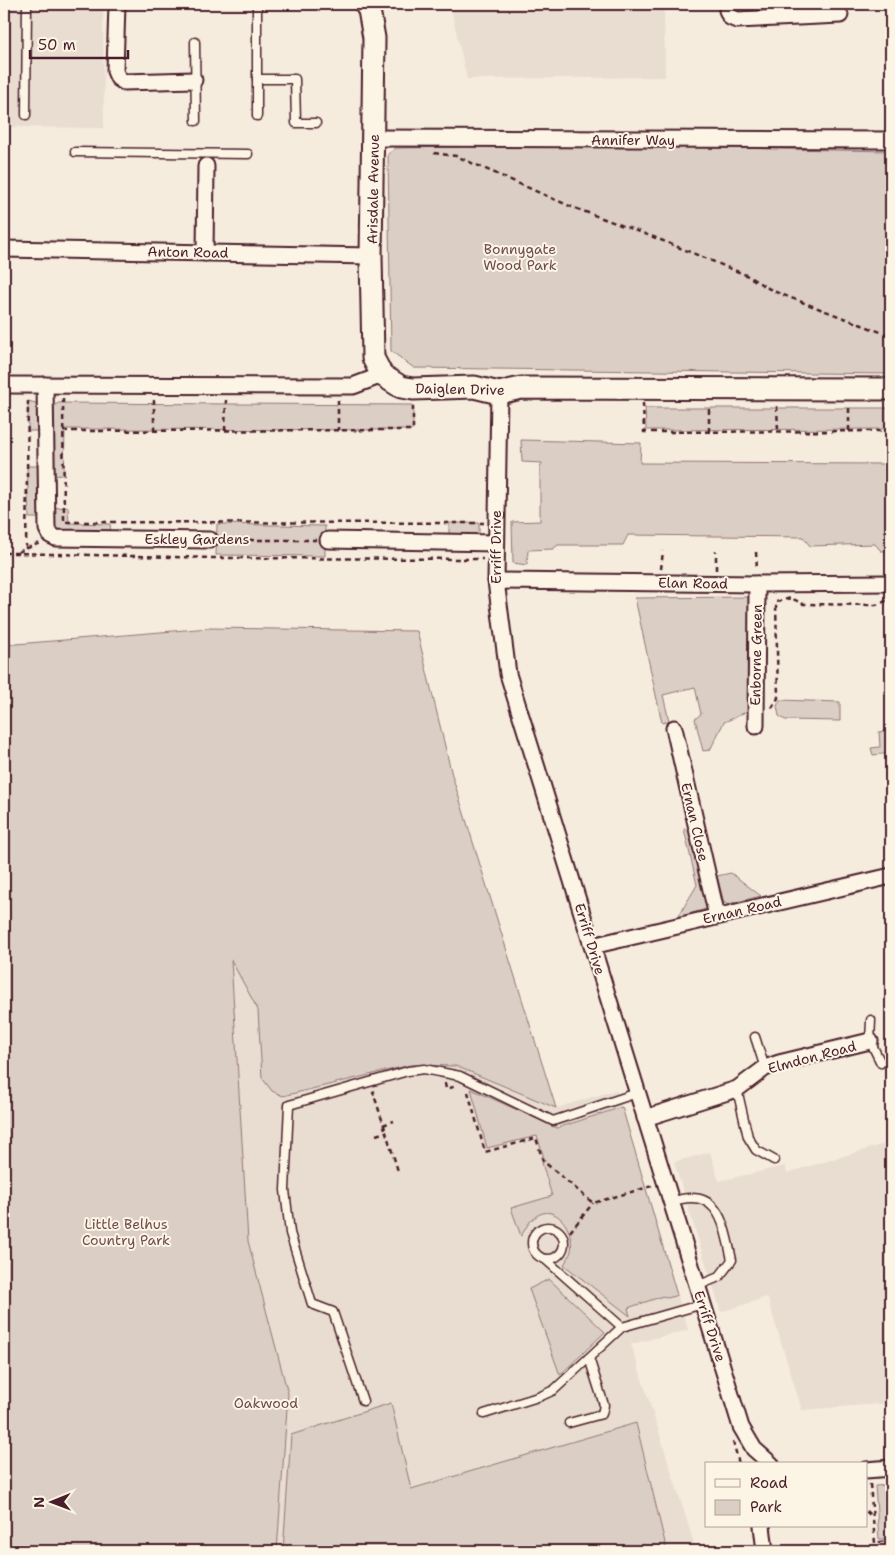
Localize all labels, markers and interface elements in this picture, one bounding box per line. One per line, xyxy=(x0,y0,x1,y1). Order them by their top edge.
scale bar xyxy=(30,28,128,60)
text: 50 m xyxy=(38,35,76,55)
street label: Annifer Way xyxy=(591,131,675,149)
street label: Arisdale Avenue xyxy=(363,134,383,244)
park label: Bonnygate Wood Park xyxy=(483,240,557,274)
street label: Anton Road xyxy=(147,242,229,262)
street label: Daiglen Drive xyxy=(415,379,505,399)
street label: Erriff Drive xyxy=(487,510,505,584)
street label: Eskley Gardens xyxy=(145,530,249,548)
street label: Elan Road xyxy=(658,573,728,593)
street label: Enborne Green xyxy=(746,604,766,706)
street label: Ernan Close xyxy=(677,781,713,863)
street label: Ernan Road xyxy=(701,892,783,928)
street label: Erriff Drive xyxy=(571,901,609,977)
street label: Elmdon Road xyxy=(766,1037,858,1077)
park label: Little Belhus Country Park xyxy=(82,1215,170,1249)
street label: Erriff Drive xyxy=(690,1288,730,1364)
park label: Oakwood xyxy=(234,1394,298,1412)
legend xyxy=(705,1462,868,1528)
text: Road xyxy=(750,1473,788,1493)
north arrow xyxy=(28,1478,78,1528)
text: N xyxy=(30,1497,48,1508)
text: Park xyxy=(750,1497,782,1517)

